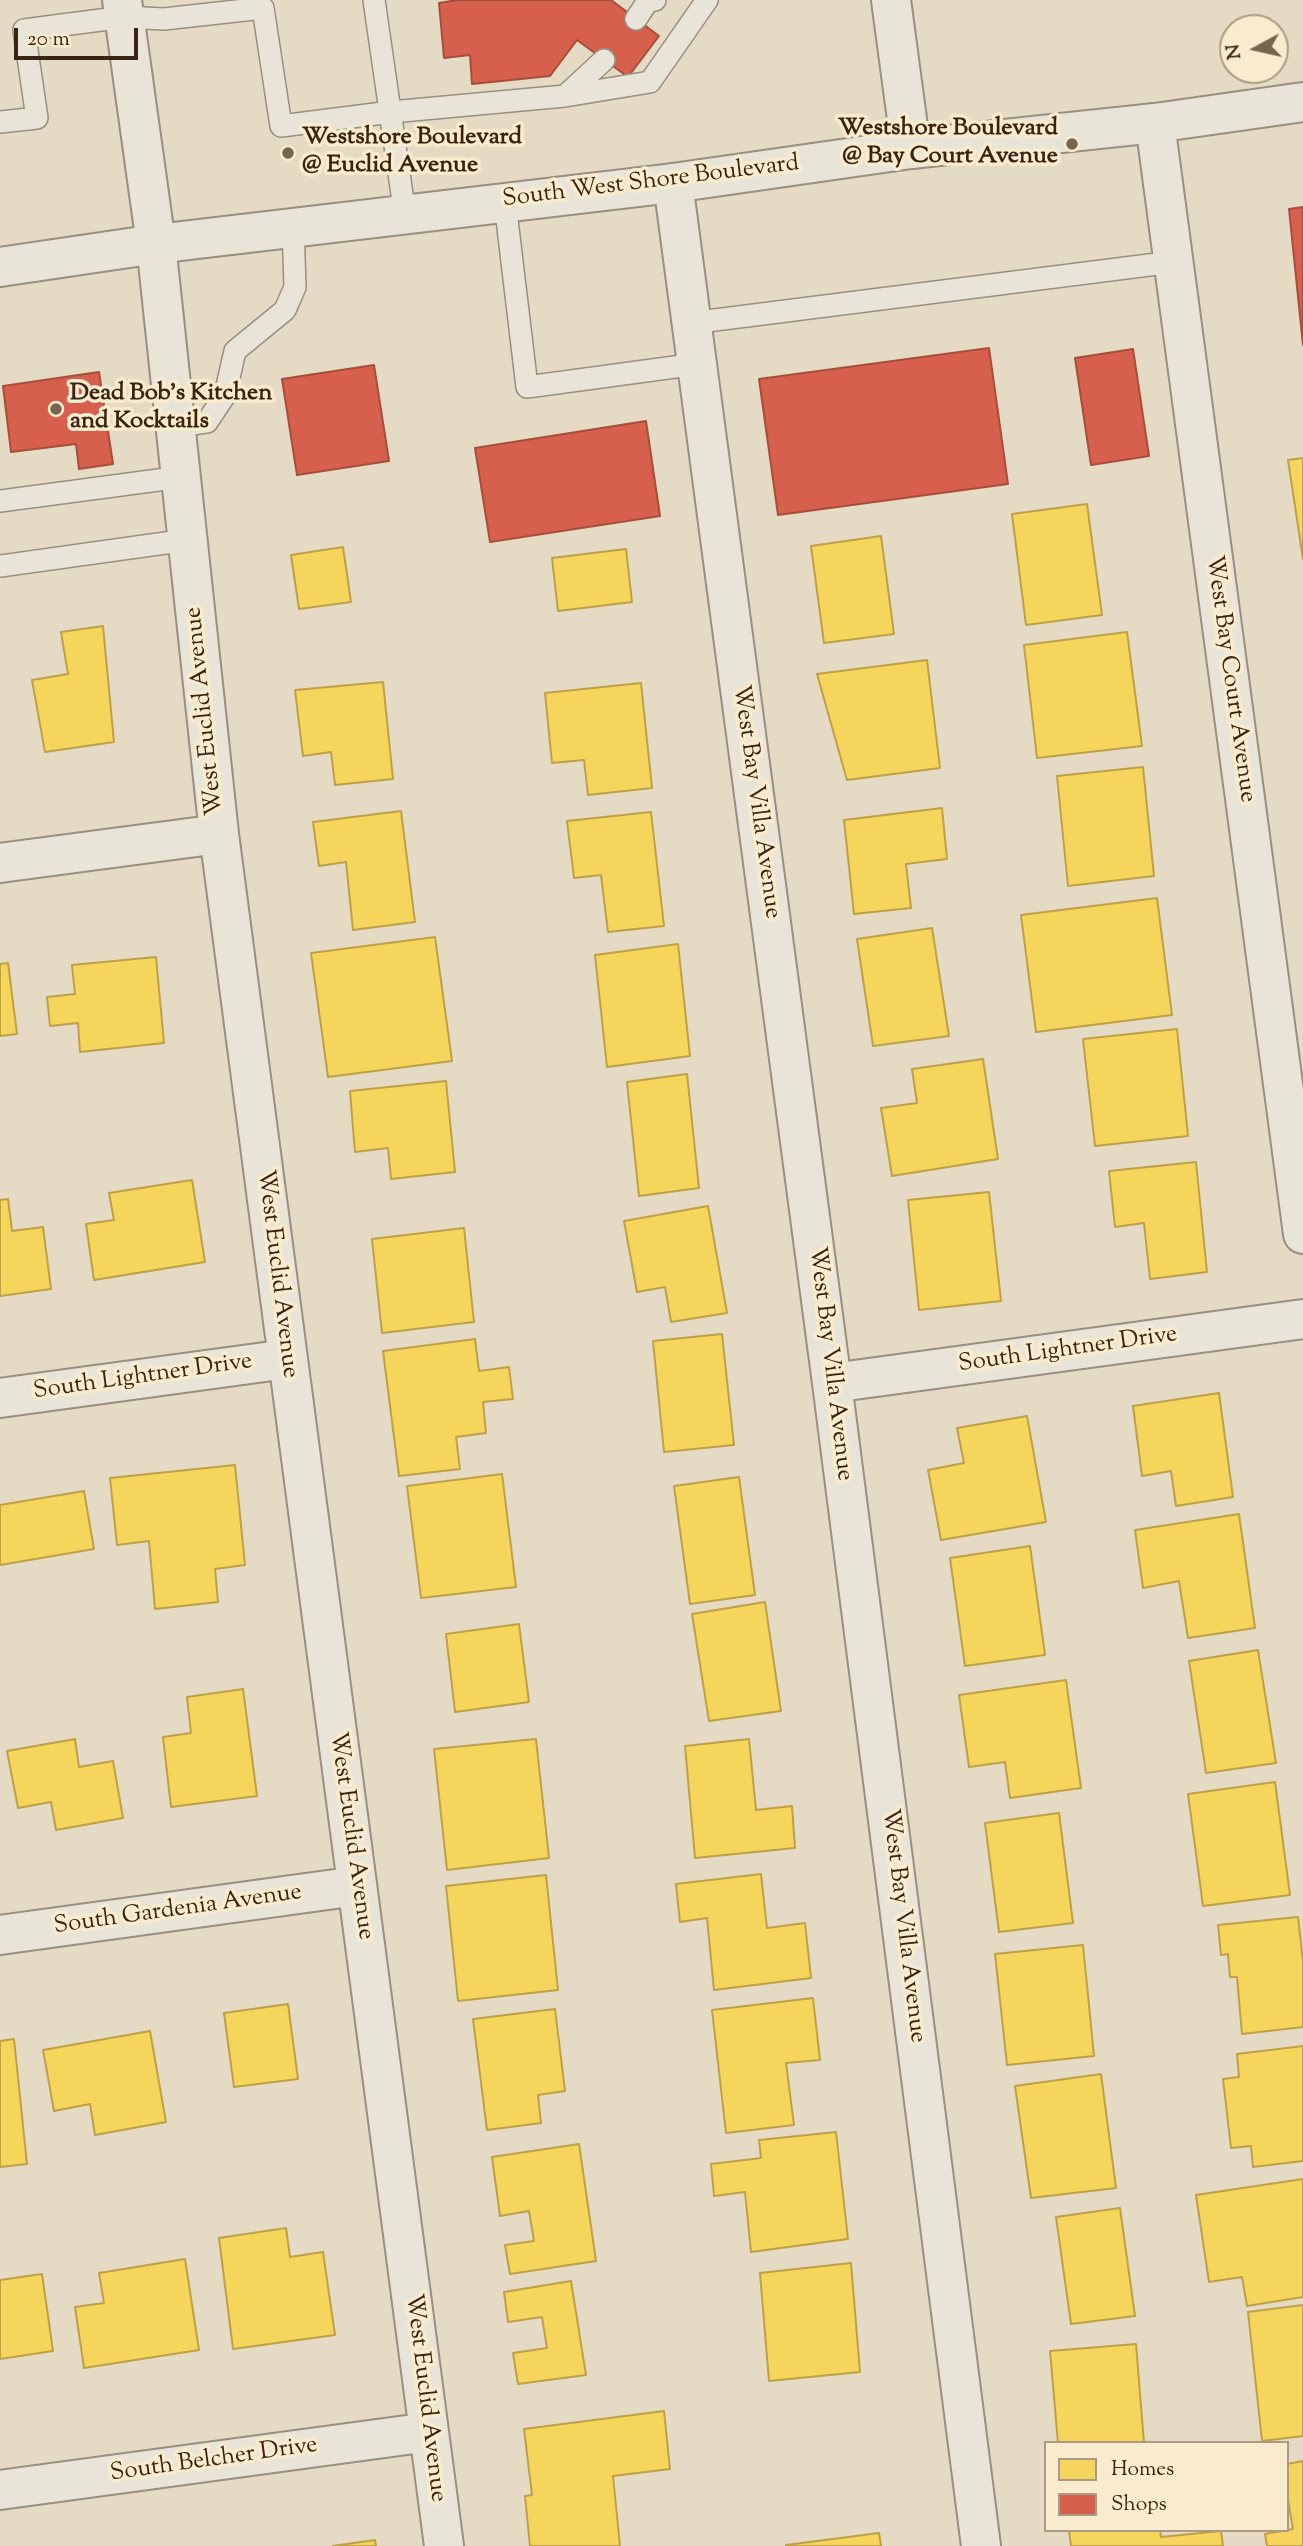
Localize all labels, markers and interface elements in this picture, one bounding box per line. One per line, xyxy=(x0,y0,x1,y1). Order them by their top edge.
scale bar xyxy=(18,14,142,58)
north arrow xyxy=(1219,14,1289,84)
text: 20 m xyxy=(27,25,70,55)
text: N xyxy=(1220,42,1249,61)
place label: Westshore Boulevard @ Bay Court Avenue xyxy=(838,116,1058,172)
place label: Westshore Boulevard @ Euclid Avenue xyxy=(302,125,522,181)
marker: Westshore Boulevard @ Bay Court Avenue xyxy=(1064,136,1080,152)
marker: Westshore Boulevard @ Euclid Avenue xyxy=(280,145,296,161)
street label: South West Shore Boulevard xyxy=(501,151,801,215)
place label: Dead Bob's Kitchen and Kocktails xyxy=(70,381,272,437)
marker: Dead Bob's Kitchen and Kocktails xyxy=(48,401,64,417)
street label: West Bay Court Avenue xyxy=(1197,554,1261,804)
street label: West Euclid Avenue xyxy=(181,605,231,817)
street label: West Bay Villa Avenue xyxy=(724,683,786,921)
street label: West Euclid Avenue xyxy=(249,1168,303,1380)
street label: West Bay Villa Avenue xyxy=(800,1245,858,1483)
street label: South Lightner Drive xyxy=(957,1321,1179,1381)
street label: South Lightner Drive xyxy=(32,1348,254,1408)
street label: West Euclid Avenue xyxy=(321,1730,379,1942)
street label: West Bay Villa Avenue xyxy=(873,1807,931,2045)
street label: South Gardenia Avenue xyxy=(52,1879,304,1943)
street label: West Euclid Avenue xyxy=(397,2292,451,2504)
street label: South Belcher Drive xyxy=(109,2432,319,2490)
legend xyxy=(1044,2441,1289,2532)
text: Homes xyxy=(1111,2455,1174,2485)
text: Shops xyxy=(1111,2490,1167,2520)

